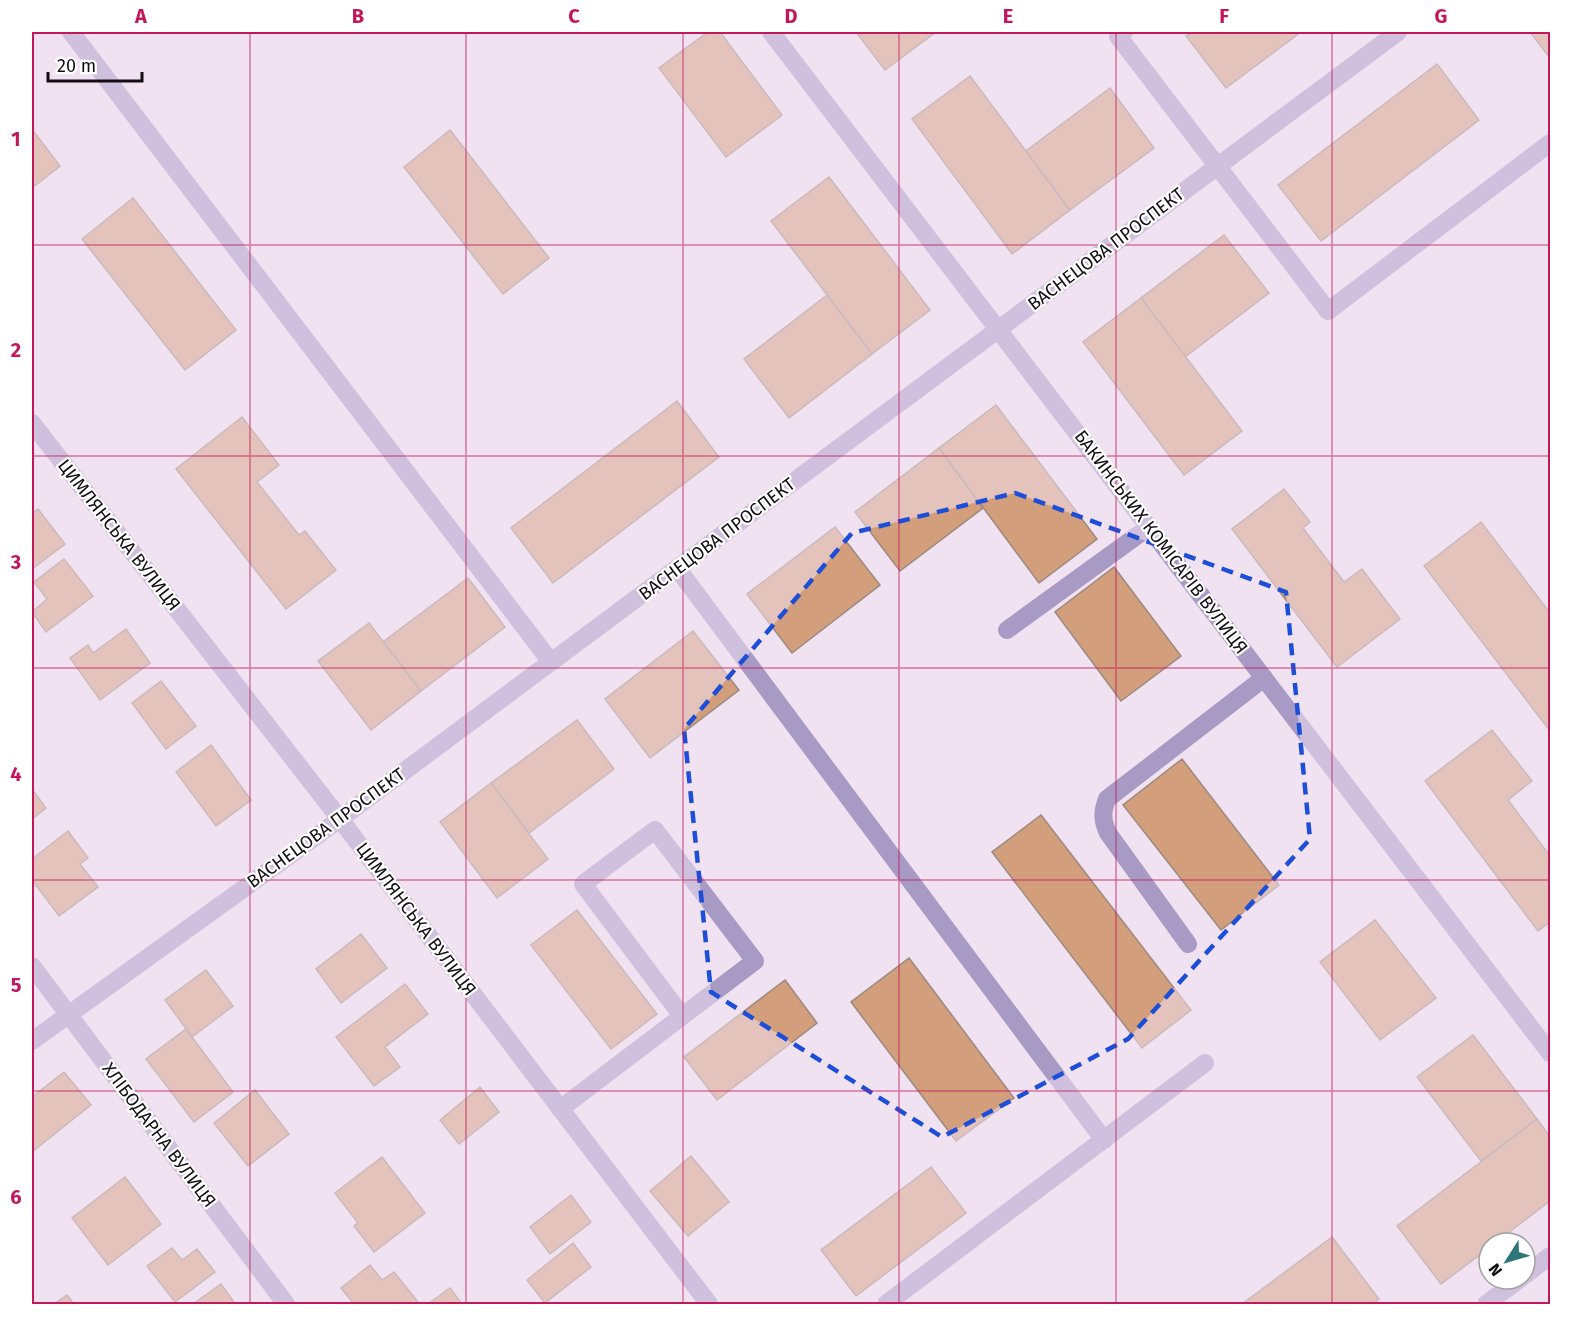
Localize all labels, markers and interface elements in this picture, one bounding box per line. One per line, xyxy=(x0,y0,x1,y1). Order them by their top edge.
text: A xyxy=(134,4,148,28)
text: B xyxy=(352,4,364,28)
text: C xyxy=(568,4,580,28)
text: D xyxy=(784,4,798,28)
text: E xyxy=(1003,4,1013,28)
text: F xyxy=(1219,4,1229,28)
text: G xyxy=(1435,4,1447,28)
scale bar xyxy=(48,45,142,83)
text: 20 m xyxy=(57,55,96,77)
text: 1 xyxy=(11,127,21,151)
street label: ВАСНЕЦОВА ПРОСПЕКТ xyxy=(1024,183,1189,315)
text: 2 xyxy=(11,338,21,362)
street label: БАКИНСЬКИХ КОМІСАРІВ ВУЛИЦЯ xyxy=(1070,426,1252,658)
street label: ЦИМЛЯНСЬКА ВУЛИЦЯ xyxy=(53,455,185,615)
street label: ВАСНЕЦОВА ПРОСПЕКТ xyxy=(635,473,800,605)
text: 3 xyxy=(10,550,21,574)
text: 4 xyxy=(10,762,22,786)
street label: ВАСНЕЦОВА ПРОСПЕКТ xyxy=(243,763,410,893)
street label: ЦИМЛЯНСЬКА ВУЛИЦЯ xyxy=(351,838,481,1000)
text: 5 xyxy=(11,973,22,997)
street label: ХЛІБОДАРНА ВУЛИЦЯ xyxy=(97,1058,221,1212)
text: 6 xyxy=(10,1185,22,1209)
north arrow xyxy=(1477,1231,1537,1291)
text: N xyxy=(1485,1260,1506,1280)

